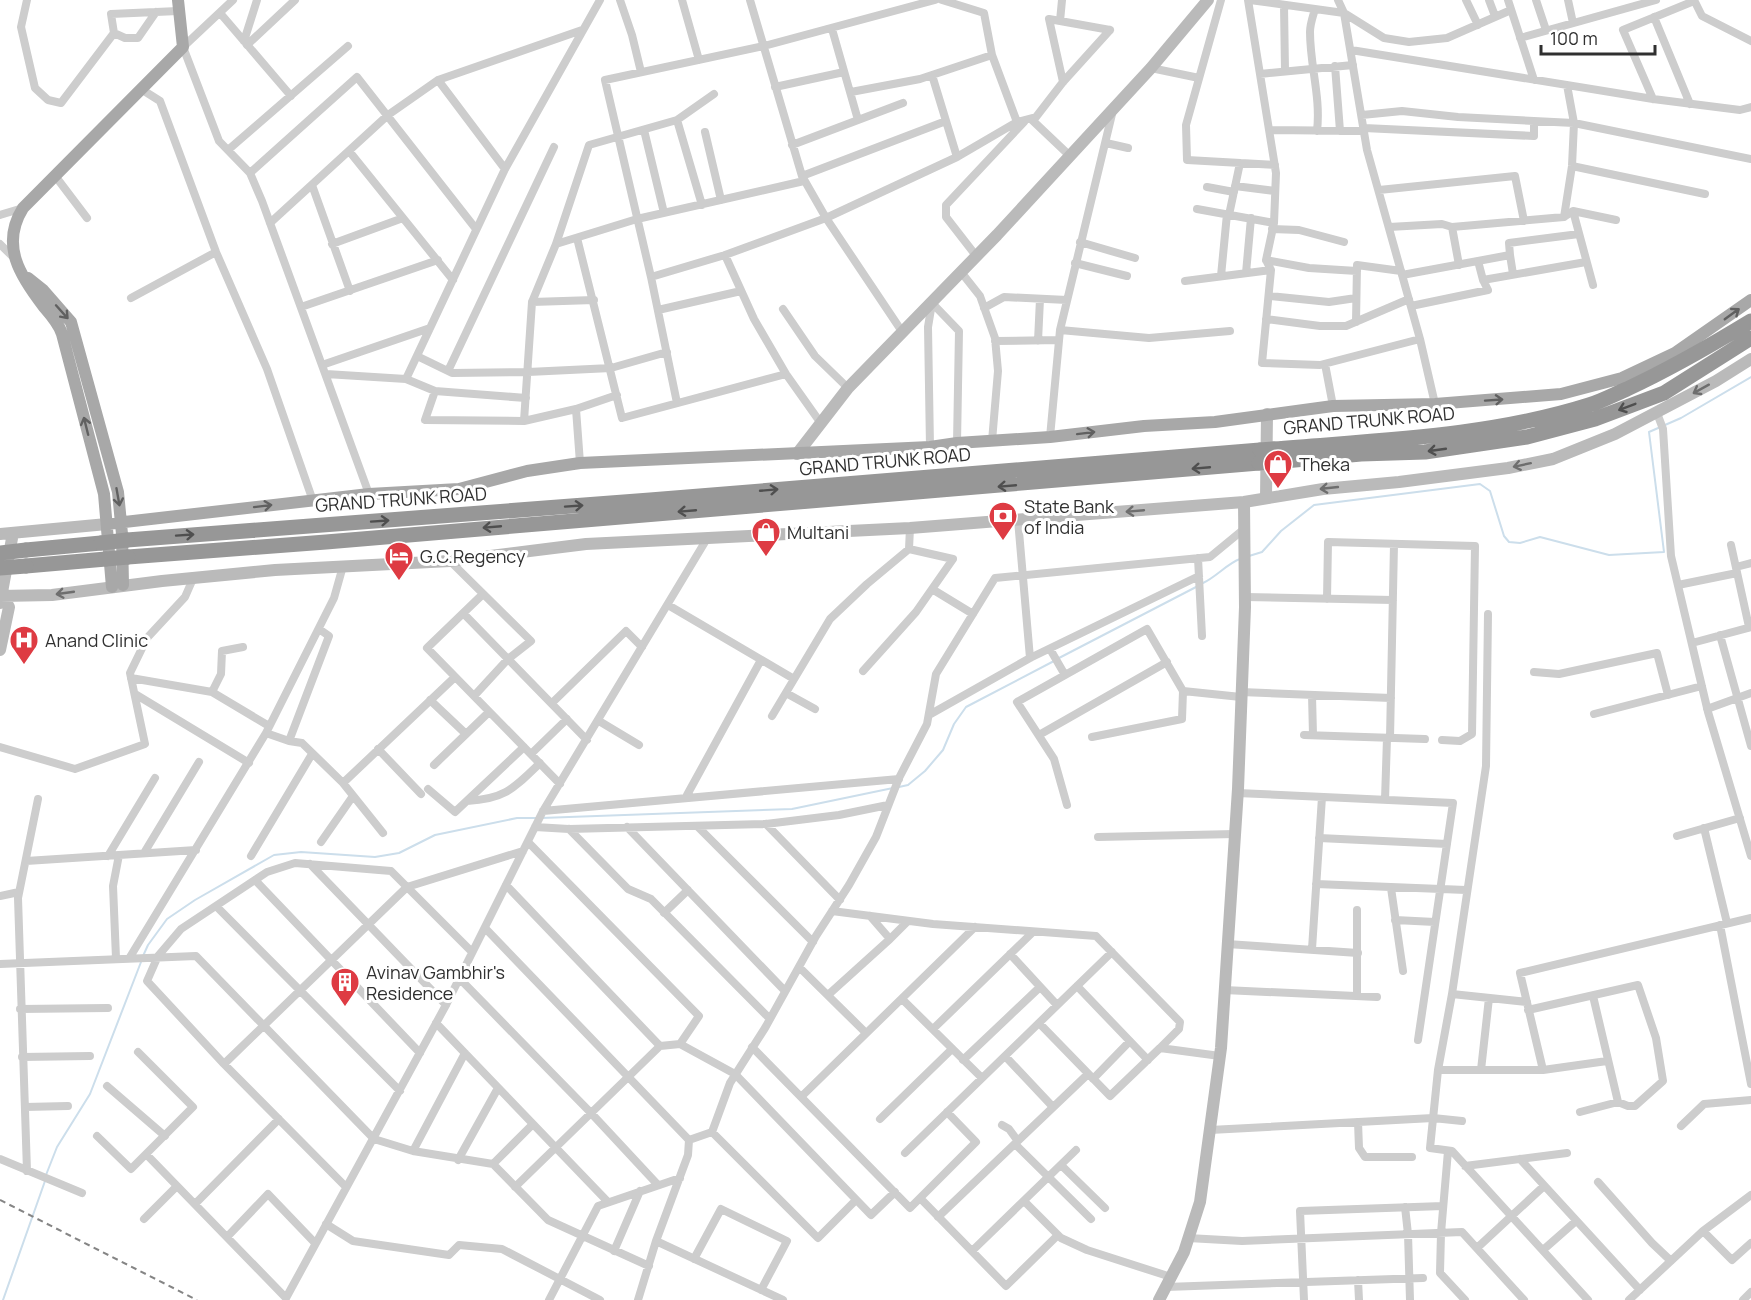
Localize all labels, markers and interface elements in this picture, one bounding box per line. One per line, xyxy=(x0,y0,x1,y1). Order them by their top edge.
scale bar xyxy=(1541,18,1655,56)
text: 100 m xyxy=(1550,26,1598,50)
one-way arrow xyxy=(55,304,69,319)
one-way arrow xyxy=(1723,308,1739,320)
one-way arrow xyxy=(1693,383,1710,395)
one-way arrow xyxy=(1483,394,1503,405)
street label: GRAND TRUNK ROAD xyxy=(1282,401,1456,439)
one-way arrow xyxy=(1618,402,1636,413)
one-way arrow xyxy=(80,417,91,436)
one-way arrow xyxy=(1075,427,1095,438)
street label: GRAND TRUNK ROAD xyxy=(798,442,972,480)
one-way arrow xyxy=(1428,445,1448,456)
shop icon: Theka xyxy=(1262,448,1294,490)
place label: Theka xyxy=(1299,452,1350,476)
one-way arrow xyxy=(1513,460,1533,471)
one-way arrow xyxy=(1191,463,1211,474)
one-way arrow xyxy=(997,480,1017,491)
street label: GRAND TRUNK ROAD xyxy=(314,481,488,517)
one-way arrow xyxy=(1320,483,1339,494)
one-way arrow xyxy=(758,485,778,496)
one-way arrow xyxy=(113,487,124,506)
place label: State Bank of India xyxy=(1024,494,1115,539)
one-way arrow xyxy=(564,500,584,511)
bank icon: State Bank of India xyxy=(987,500,1019,542)
one-way arrow xyxy=(253,501,273,512)
one-way arrow xyxy=(1126,505,1146,516)
one-way arrow xyxy=(677,506,697,517)
one-way arrow xyxy=(369,515,389,526)
shop icon: Multani xyxy=(750,516,782,558)
place label: Multani xyxy=(787,520,849,544)
one-way arrow xyxy=(483,522,503,533)
one-way arrow xyxy=(175,530,195,541)
hotel icon: G.C.Regency xyxy=(383,540,415,582)
place label: G.C.Regency xyxy=(420,544,526,568)
one-way arrow xyxy=(56,588,76,599)
hospital icon: Anand Clinic xyxy=(8,624,40,666)
place label: Anand Clinic xyxy=(45,628,148,652)
place label: Avinav Gambhir's Residence xyxy=(366,960,505,1005)
building icon: Avinav Gambhir's Residence xyxy=(329,966,361,1008)

